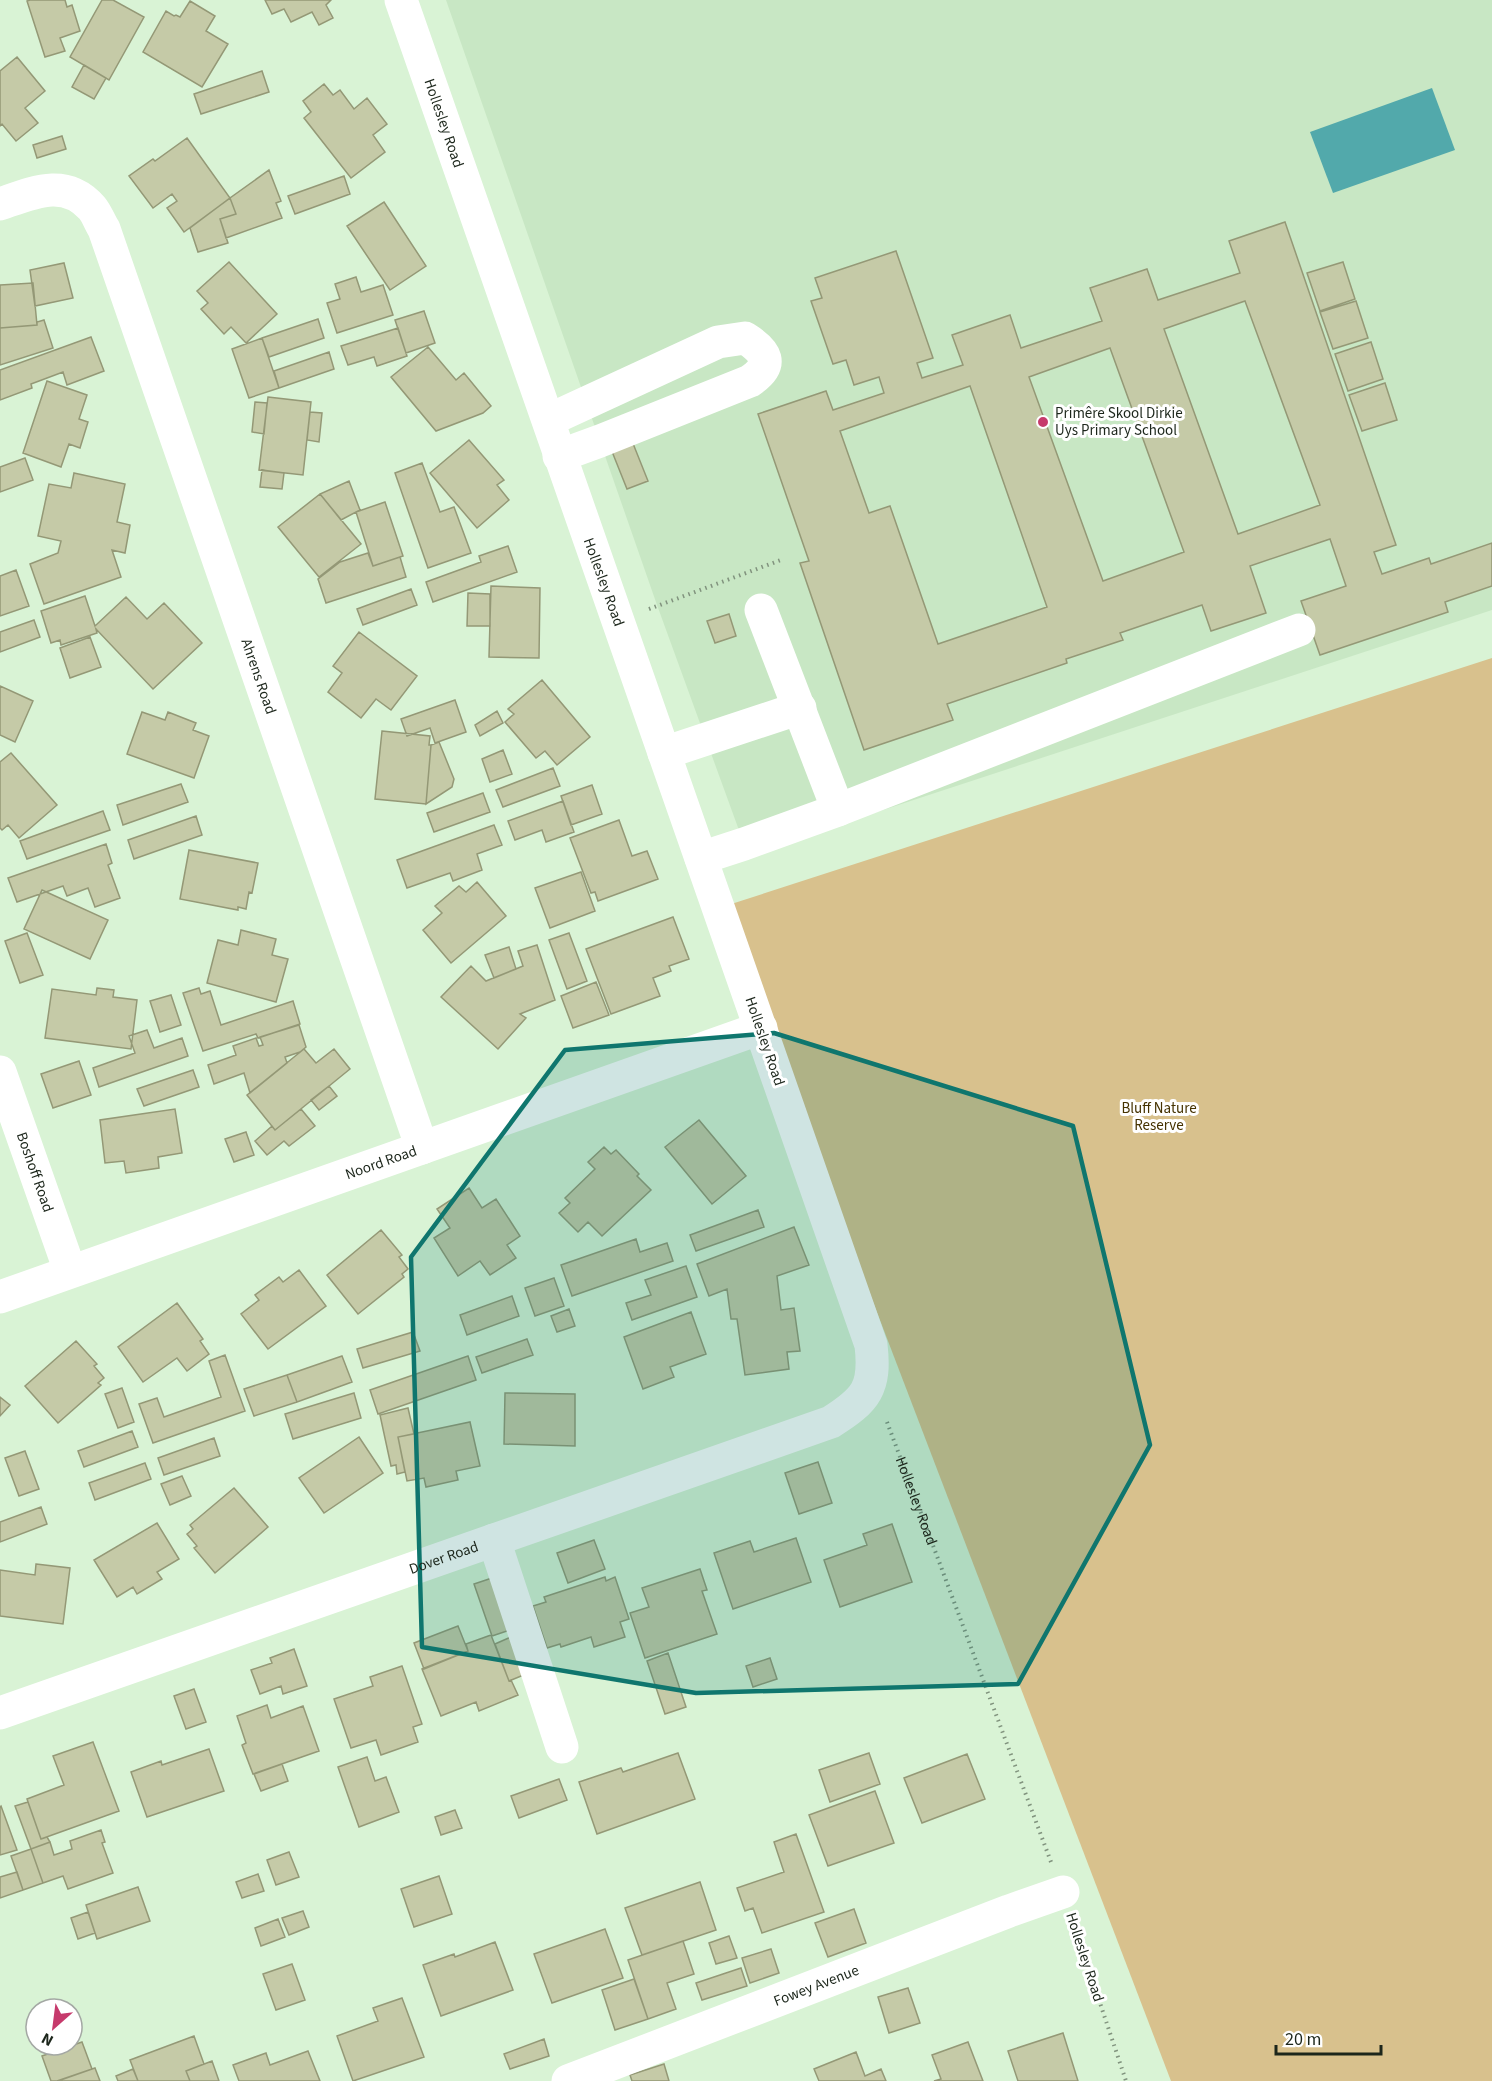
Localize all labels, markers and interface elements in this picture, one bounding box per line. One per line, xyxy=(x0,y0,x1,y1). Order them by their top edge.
street label: Hollesley Road xyxy=(418,76,469,170)
place label: Primêre Skool Dirkie Uys Primary School xyxy=(1055,403,1183,441)
marker: Primêre Skool Dirkie Uys Primary School xyxy=(1036,415,1050,429)
street label: Hollesley Road xyxy=(578,535,629,629)
street label: Ahrens Road xyxy=(236,636,281,717)
street label: Hollesley Road xyxy=(739,994,790,1088)
park label: Bluff Nature Reserve xyxy=(1121,1098,1197,1136)
street label: Boshoff Road xyxy=(11,1129,58,1215)
street label: Noord Road xyxy=(342,1140,420,1185)
street label: Hollesley Road xyxy=(890,1454,942,1548)
street label: Dover Road xyxy=(406,1536,481,1580)
street label: Hollesley Road xyxy=(1060,1910,1109,2005)
street label: Fowey Avenue xyxy=(771,1960,862,2012)
north arrow xyxy=(24,1997,84,2057)
scale bar xyxy=(1276,2018,1381,2056)
text: N xyxy=(38,2027,57,2052)
text: 20 m xyxy=(1285,2027,1321,2052)

